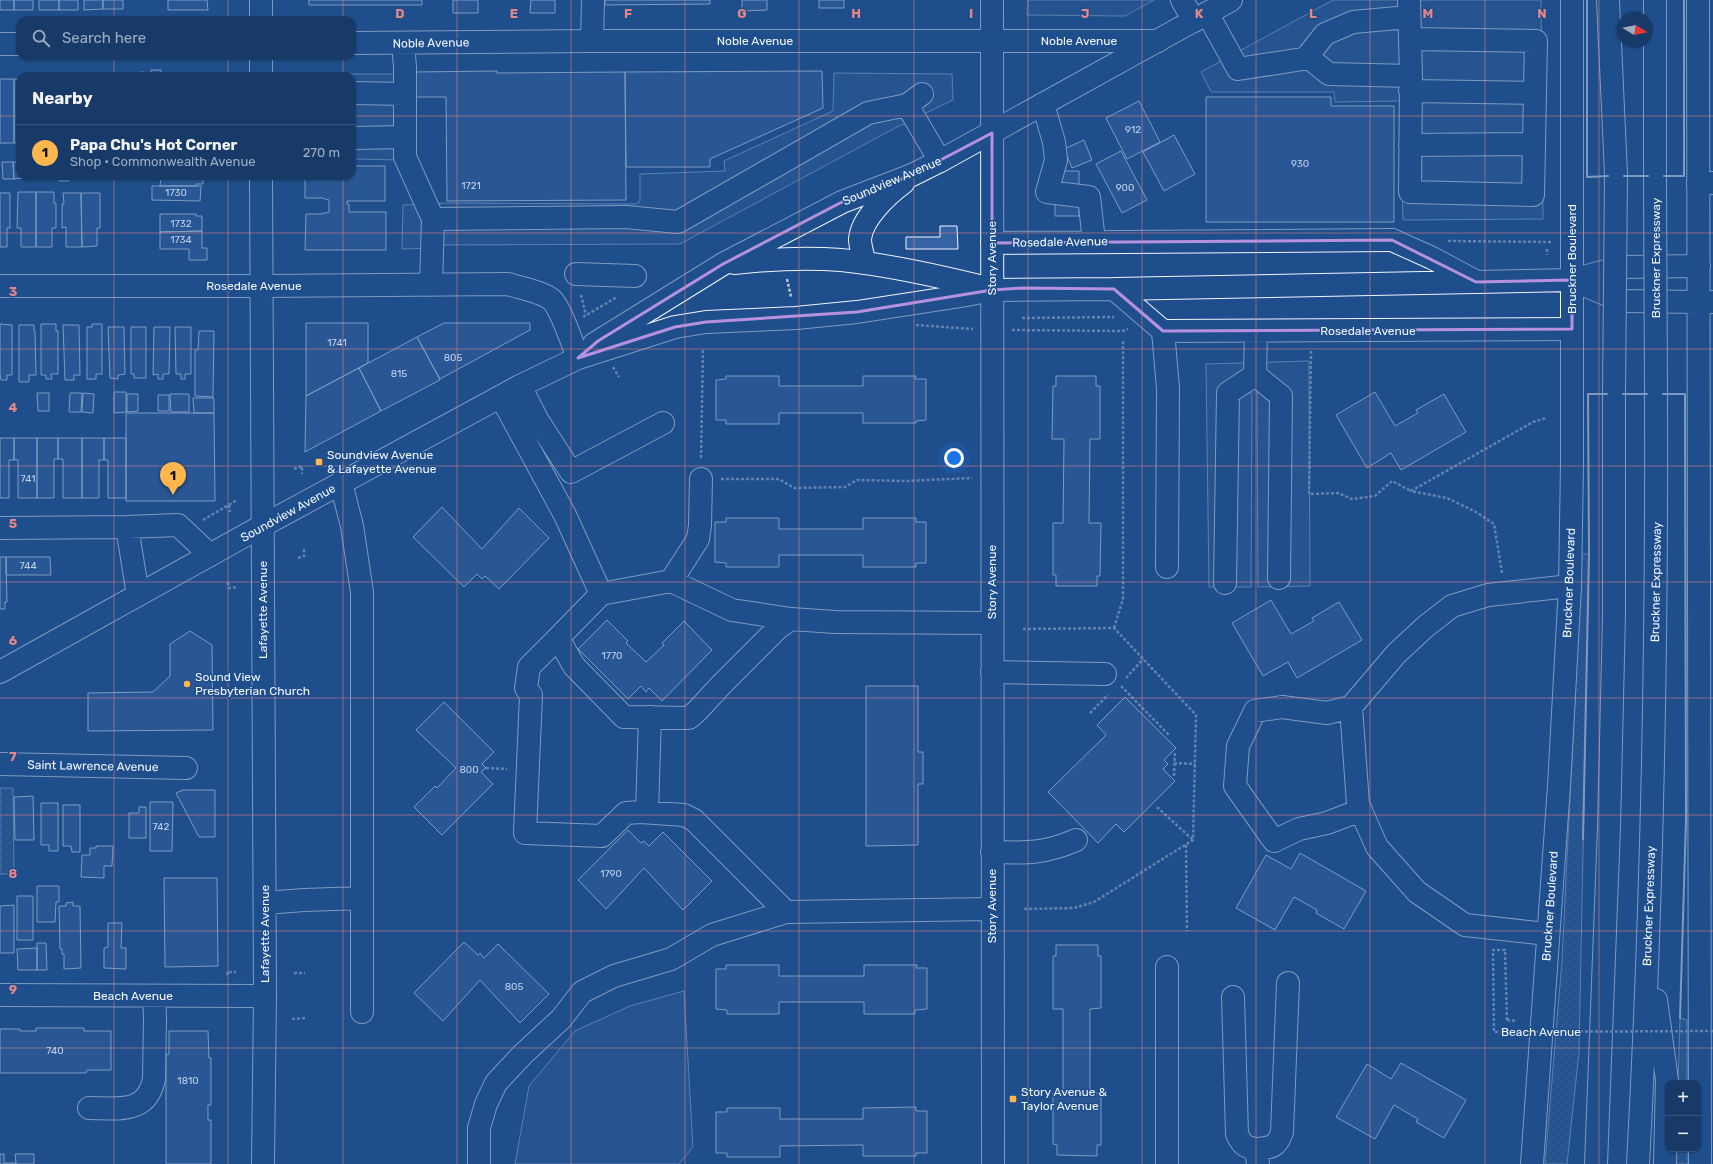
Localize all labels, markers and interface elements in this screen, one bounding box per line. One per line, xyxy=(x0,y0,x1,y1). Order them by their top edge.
text: D xyxy=(395,6,405,21)
text: E xyxy=(510,6,518,21)
text: F xyxy=(624,6,632,21)
text: G xyxy=(737,6,747,21)
text: H xyxy=(851,6,861,21)
text: I xyxy=(969,6,973,21)
text: J xyxy=(1081,6,1089,21)
text: K xyxy=(1195,6,1204,21)
text: L xyxy=(1309,6,1317,21)
text: M xyxy=(1423,6,1433,21)
text: N xyxy=(1537,6,1547,21)
north arrow xyxy=(1617,12,1653,48)
search box xyxy=(16,16,356,60)
icon: search xyxy=(30,27,52,49)
text: Search here xyxy=(62,29,146,47)
street label: Noble Avenue xyxy=(717,34,794,48)
street label: Noble Avenue xyxy=(1041,34,1118,48)
street label: Noble Avenue xyxy=(393,35,470,51)
text: Nearby xyxy=(32,88,93,108)
house number: 912 xyxy=(1125,124,1141,136)
text: Papa Chu's Hot Corner xyxy=(70,136,237,154)
text: 1 xyxy=(42,145,48,160)
text: 270 m xyxy=(303,145,340,160)
text: Shop · Commonwealth Avenue xyxy=(70,154,256,169)
street label: Soundview Avenue xyxy=(840,154,944,208)
house number: 930 xyxy=(1291,158,1309,170)
house number: 1721 xyxy=(461,180,481,192)
house number: 900 xyxy=(1116,182,1134,194)
house number: 1730 xyxy=(165,187,187,199)
street label: Bruckner Expressway xyxy=(1649,197,1663,318)
street label: Bruckner Boulevard xyxy=(1565,204,1579,314)
house number: 1732 xyxy=(170,218,192,230)
street label: Story Avenue xyxy=(985,220,999,295)
house number: 1734 xyxy=(170,234,192,246)
street label: Rosedale Avenue xyxy=(1012,234,1108,250)
street label: Rosedale Avenue xyxy=(206,279,302,293)
text: 3 xyxy=(9,284,18,299)
street label: Rosedale Avenue xyxy=(1320,324,1416,338)
house number: 1741 xyxy=(327,337,347,349)
house number: 805 xyxy=(444,352,462,364)
house number: 815 xyxy=(391,368,407,380)
text: 4 xyxy=(9,400,18,415)
place label: Soundview Avenue & Lafayette Avenue xyxy=(327,448,437,476)
your location xyxy=(944,448,964,468)
marker: Soundview Avenue & Lafayette Avenue xyxy=(314,457,324,467)
pin: 1 xyxy=(160,462,186,495)
house number: 741 xyxy=(20,473,36,485)
street label: Soundview Avenue xyxy=(238,481,338,545)
text: 5 xyxy=(9,516,17,531)
street label: Bruckner Expressway xyxy=(1648,521,1664,642)
street label: Bruckner Boulevard xyxy=(1560,528,1578,638)
street label: Story Avenue xyxy=(985,544,999,619)
house number: 744 xyxy=(19,560,37,572)
street label: Lafayette Avenue xyxy=(256,561,270,659)
text: 6 xyxy=(9,633,18,648)
house number: 1770 xyxy=(602,650,622,662)
place label: Sound View Presbyterian Church xyxy=(195,670,310,698)
marker: Sound View Presbyterian Church xyxy=(182,679,192,689)
text: 7 xyxy=(9,749,17,764)
street label: Saint Lawrence Avenue xyxy=(27,758,159,774)
house number: 800 xyxy=(459,764,479,776)
house number: 742 xyxy=(153,821,170,833)
street label: Bruckner Expressway xyxy=(1640,845,1658,966)
street label: Bruckner Boulevard xyxy=(1539,851,1561,961)
text: 8 xyxy=(9,866,18,881)
house number: 1790 xyxy=(600,868,622,880)
street label: Story Avenue xyxy=(985,868,999,943)
street label: Lafayette Avenue xyxy=(258,885,272,983)
house number: 805 xyxy=(505,981,523,993)
text: 9 xyxy=(9,982,17,997)
street label: Beach Avenue xyxy=(93,989,173,1003)
street label: Beach Avenue xyxy=(1501,1025,1581,1039)
house number: 740 xyxy=(46,1045,64,1057)
house number: 1810 xyxy=(177,1075,199,1087)
map controls xyxy=(1665,1080,1701,1152)
button: + xyxy=(1665,1080,1701,1116)
place label: Story Avenue & Taylor Avenue xyxy=(1021,1085,1108,1113)
marker: Story Avenue & Taylor Avenue xyxy=(1008,1094,1018,1104)
button: − xyxy=(1665,1116,1701,1152)

